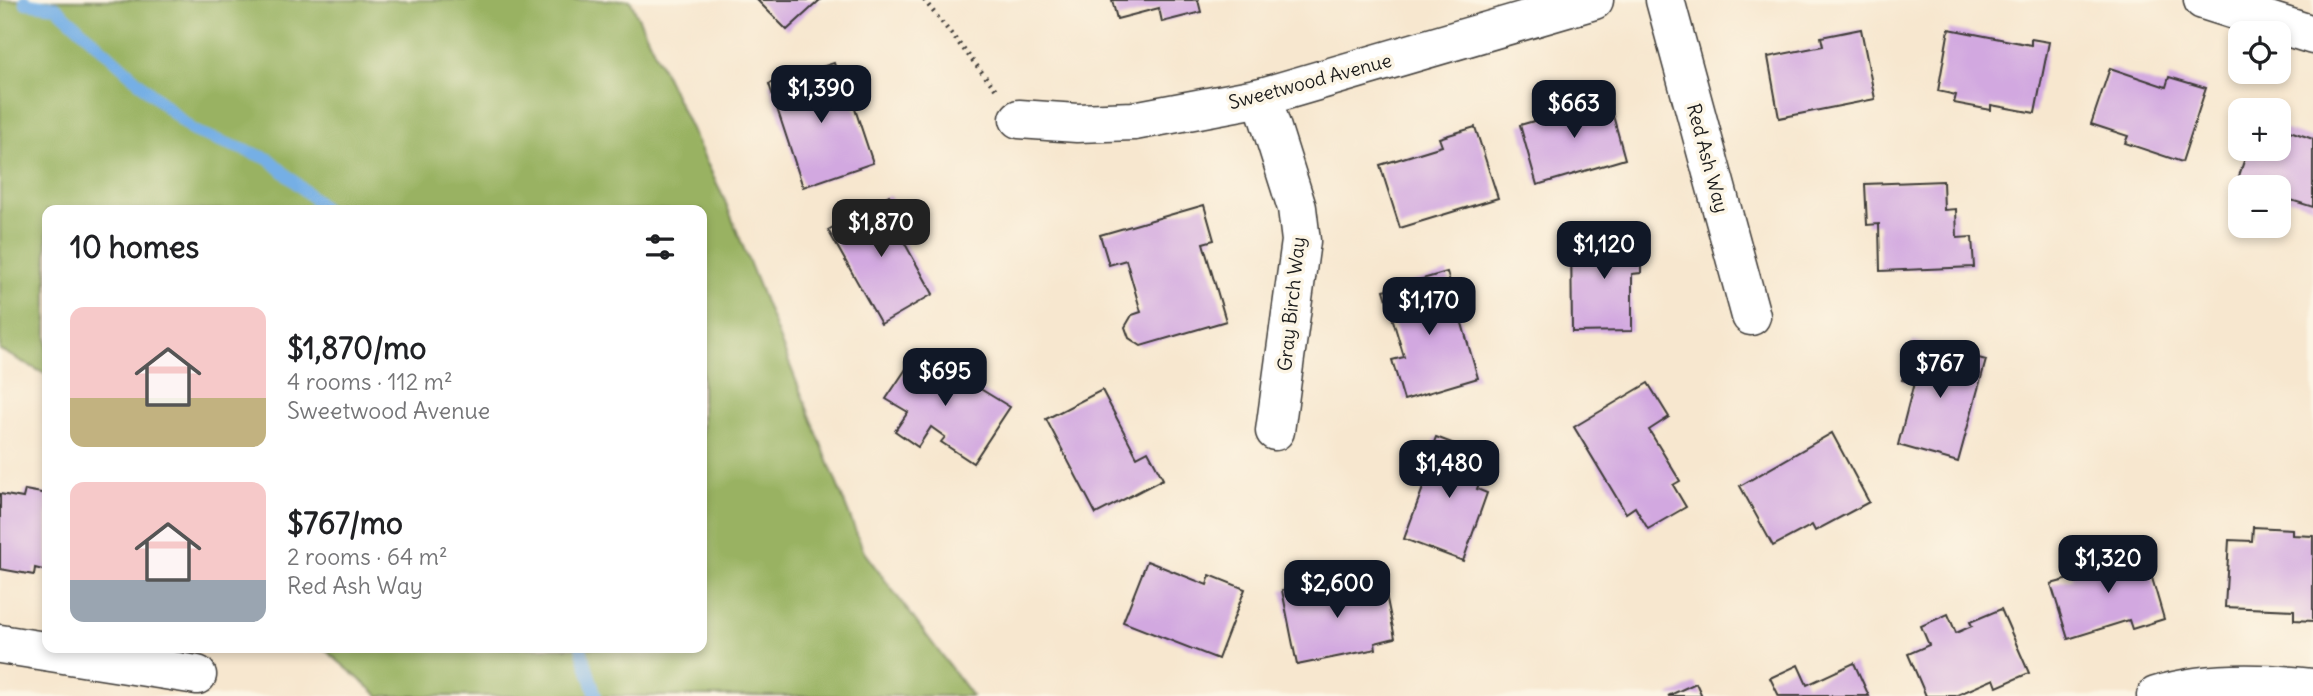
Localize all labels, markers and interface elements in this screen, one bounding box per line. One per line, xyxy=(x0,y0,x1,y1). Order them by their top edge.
map controls xyxy=(2228,21,2291,238)
button: locate xyxy=(2228,21,2291,84)
street label: Sweetwood Avenue xyxy=(1226,48,1394,114)
pin: $1,390 xyxy=(764,66,878,125)
text: $1,390 xyxy=(787,73,855,102)
pin: $663 xyxy=(1533,80,1615,140)
text: $663 xyxy=(1548,88,1600,117)
button: + xyxy=(2228,98,2291,161)
street label: Red Ash Way xyxy=(1682,101,1734,215)
button: − xyxy=(2228,175,2291,238)
pin: $1,870 xyxy=(824,200,938,259)
text: $1,870 xyxy=(848,207,914,236)
pin: $1,120 xyxy=(1547,222,1661,281)
text: 10 homes xyxy=(70,228,199,266)
icon: filters xyxy=(641,228,679,266)
text: $1,120 xyxy=(1573,229,1635,258)
street label: Gray Birch Way xyxy=(1272,236,1310,372)
pin: $1,170 xyxy=(1372,278,1486,337)
text: $1,170 xyxy=(1399,285,1459,314)
text: $1,870/mo xyxy=(287,329,426,367)
icon: home xyxy=(126,335,210,419)
pin: $767 xyxy=(1899,340,1981,400)
pin: $695 xyxy=(904,348,986,408)
text: $767 xyxy=(1916,348,1964,377)
text: $695 xyxy=(919,356,971,385)
text: 4 rooms · 112 m² xyxy=(287,367,453,396)
text: Sweetwood Avenue xyxy=(287,396,490,425)
pin: $1,480 xyxy=(1392,440,1506,500)
text: $1,480 xyxy=(1415,448,1483,477)
text: $767/mo xyxy=(287,504,403,542)
icon: home xyxy=(126,510,210,594)
pin: $1,320 xyxy=(2051,536,2165,595)
text: 2 rooms · 64 m² xyxy=(287,542,448,571)
text: $1,320 xyxy=(2074,543,2142,572)
pin: $2,600 xyxy=(1280,560,1394,620)
text: $2,600 xyxy=(1300,568,1374,597)
text: Red Ash Way xyxy=(287,571,423,600)

